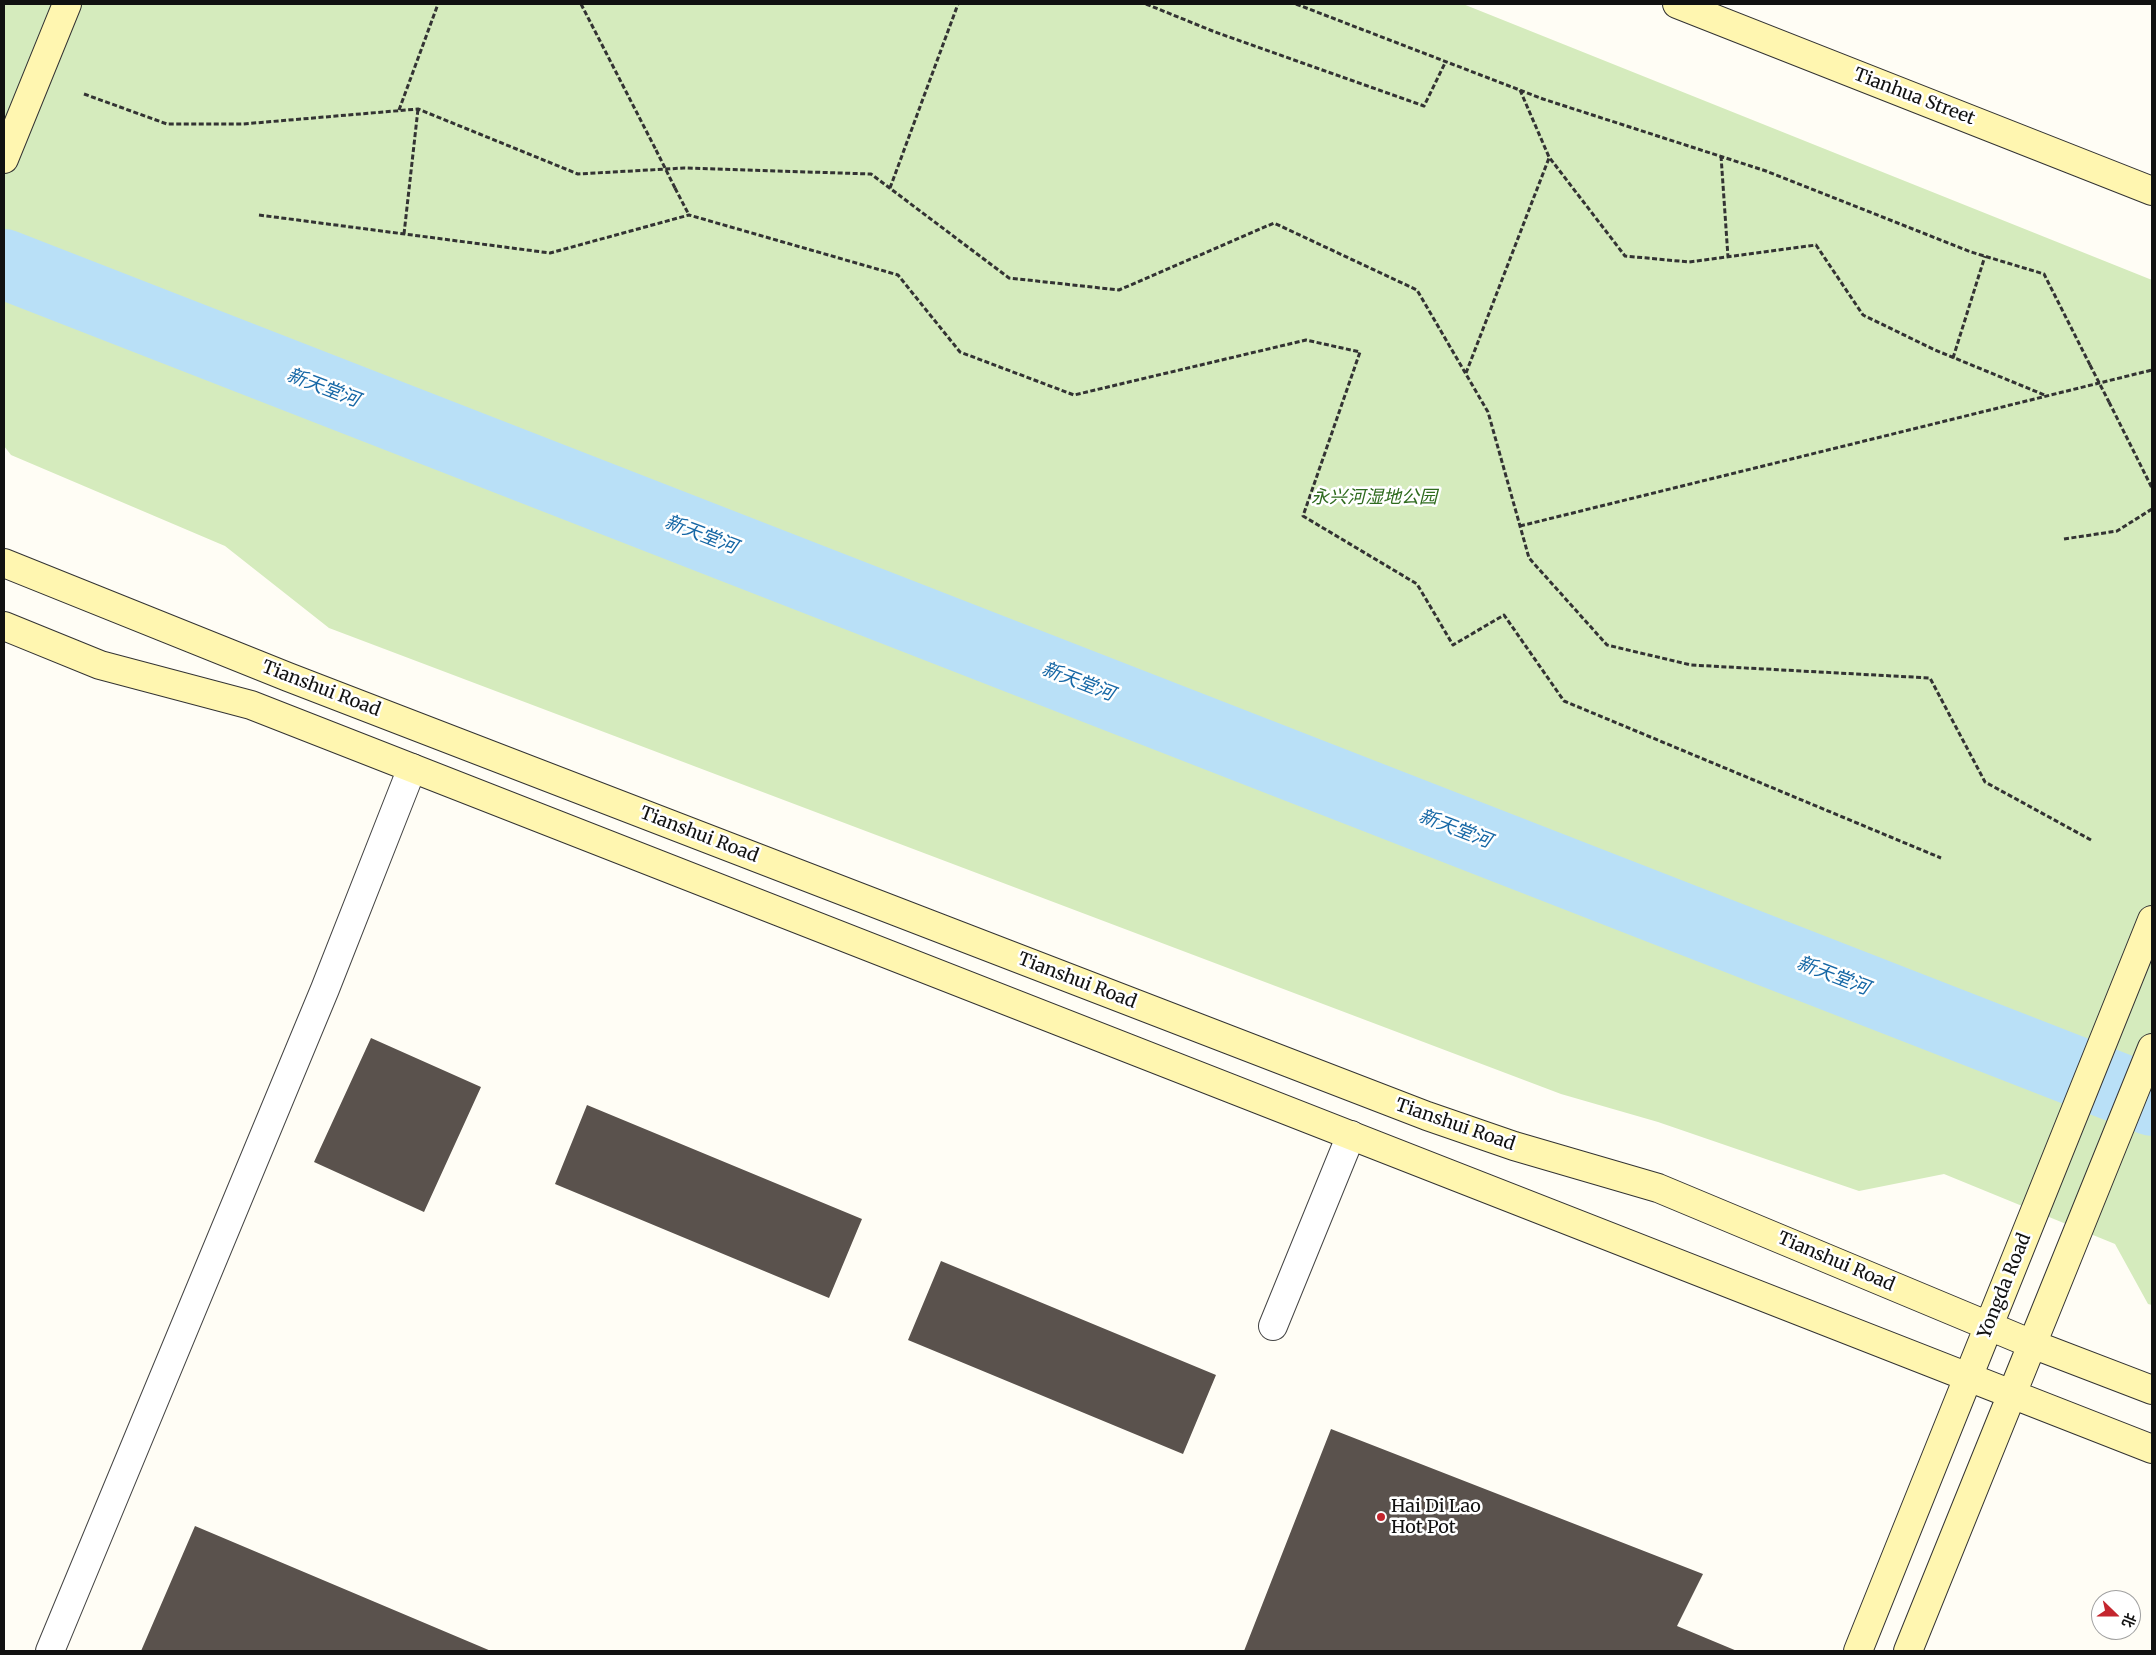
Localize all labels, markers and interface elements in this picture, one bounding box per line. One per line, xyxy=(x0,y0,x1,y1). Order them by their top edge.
street label: Tianhua Street xyxy=(1850,64,1978,130)
water label: 新天堂河 xyxy=(283,364,363,412)
park label: 永兴河湿地公园 xyxy=(1311,487,1437,509)
water label: 新天堂河 xyxy=(661,511,741,559)
street label: Tianshui Road xyxy=(259,657,383,721)
water label: 新天堂河 xyxy=(1038,658,1118,706)
street label: Tianshui Road xyxy=(637,803,761,867)
water label: 新天堂河 xyxy=(1415,805,1495,853)
street label: Tianshui Road xyxy=(1015,949,1139,1013)
water label: 新天堂河 xyxy=(1793,952,1873,1000)
street label: Tianshui Road xyxy=(1392,1094,1518,1156)
street label: Tianshui Road xyxy=(1774,1228,1898,1296)
street label: Yongda Road xyxy=(1974,1230,2036,1342)
place label: Hai Di Lao Hot Pot xyxy=(1391,1496,1481,1538)
marker: Hai Di Lao Hot Pot xyxy=(1375,1511,1387,1523)
north arrow xyxy=(2091,1590,2141,1640)
text: 北 xyxy=(2118,1610,2140,1630)

